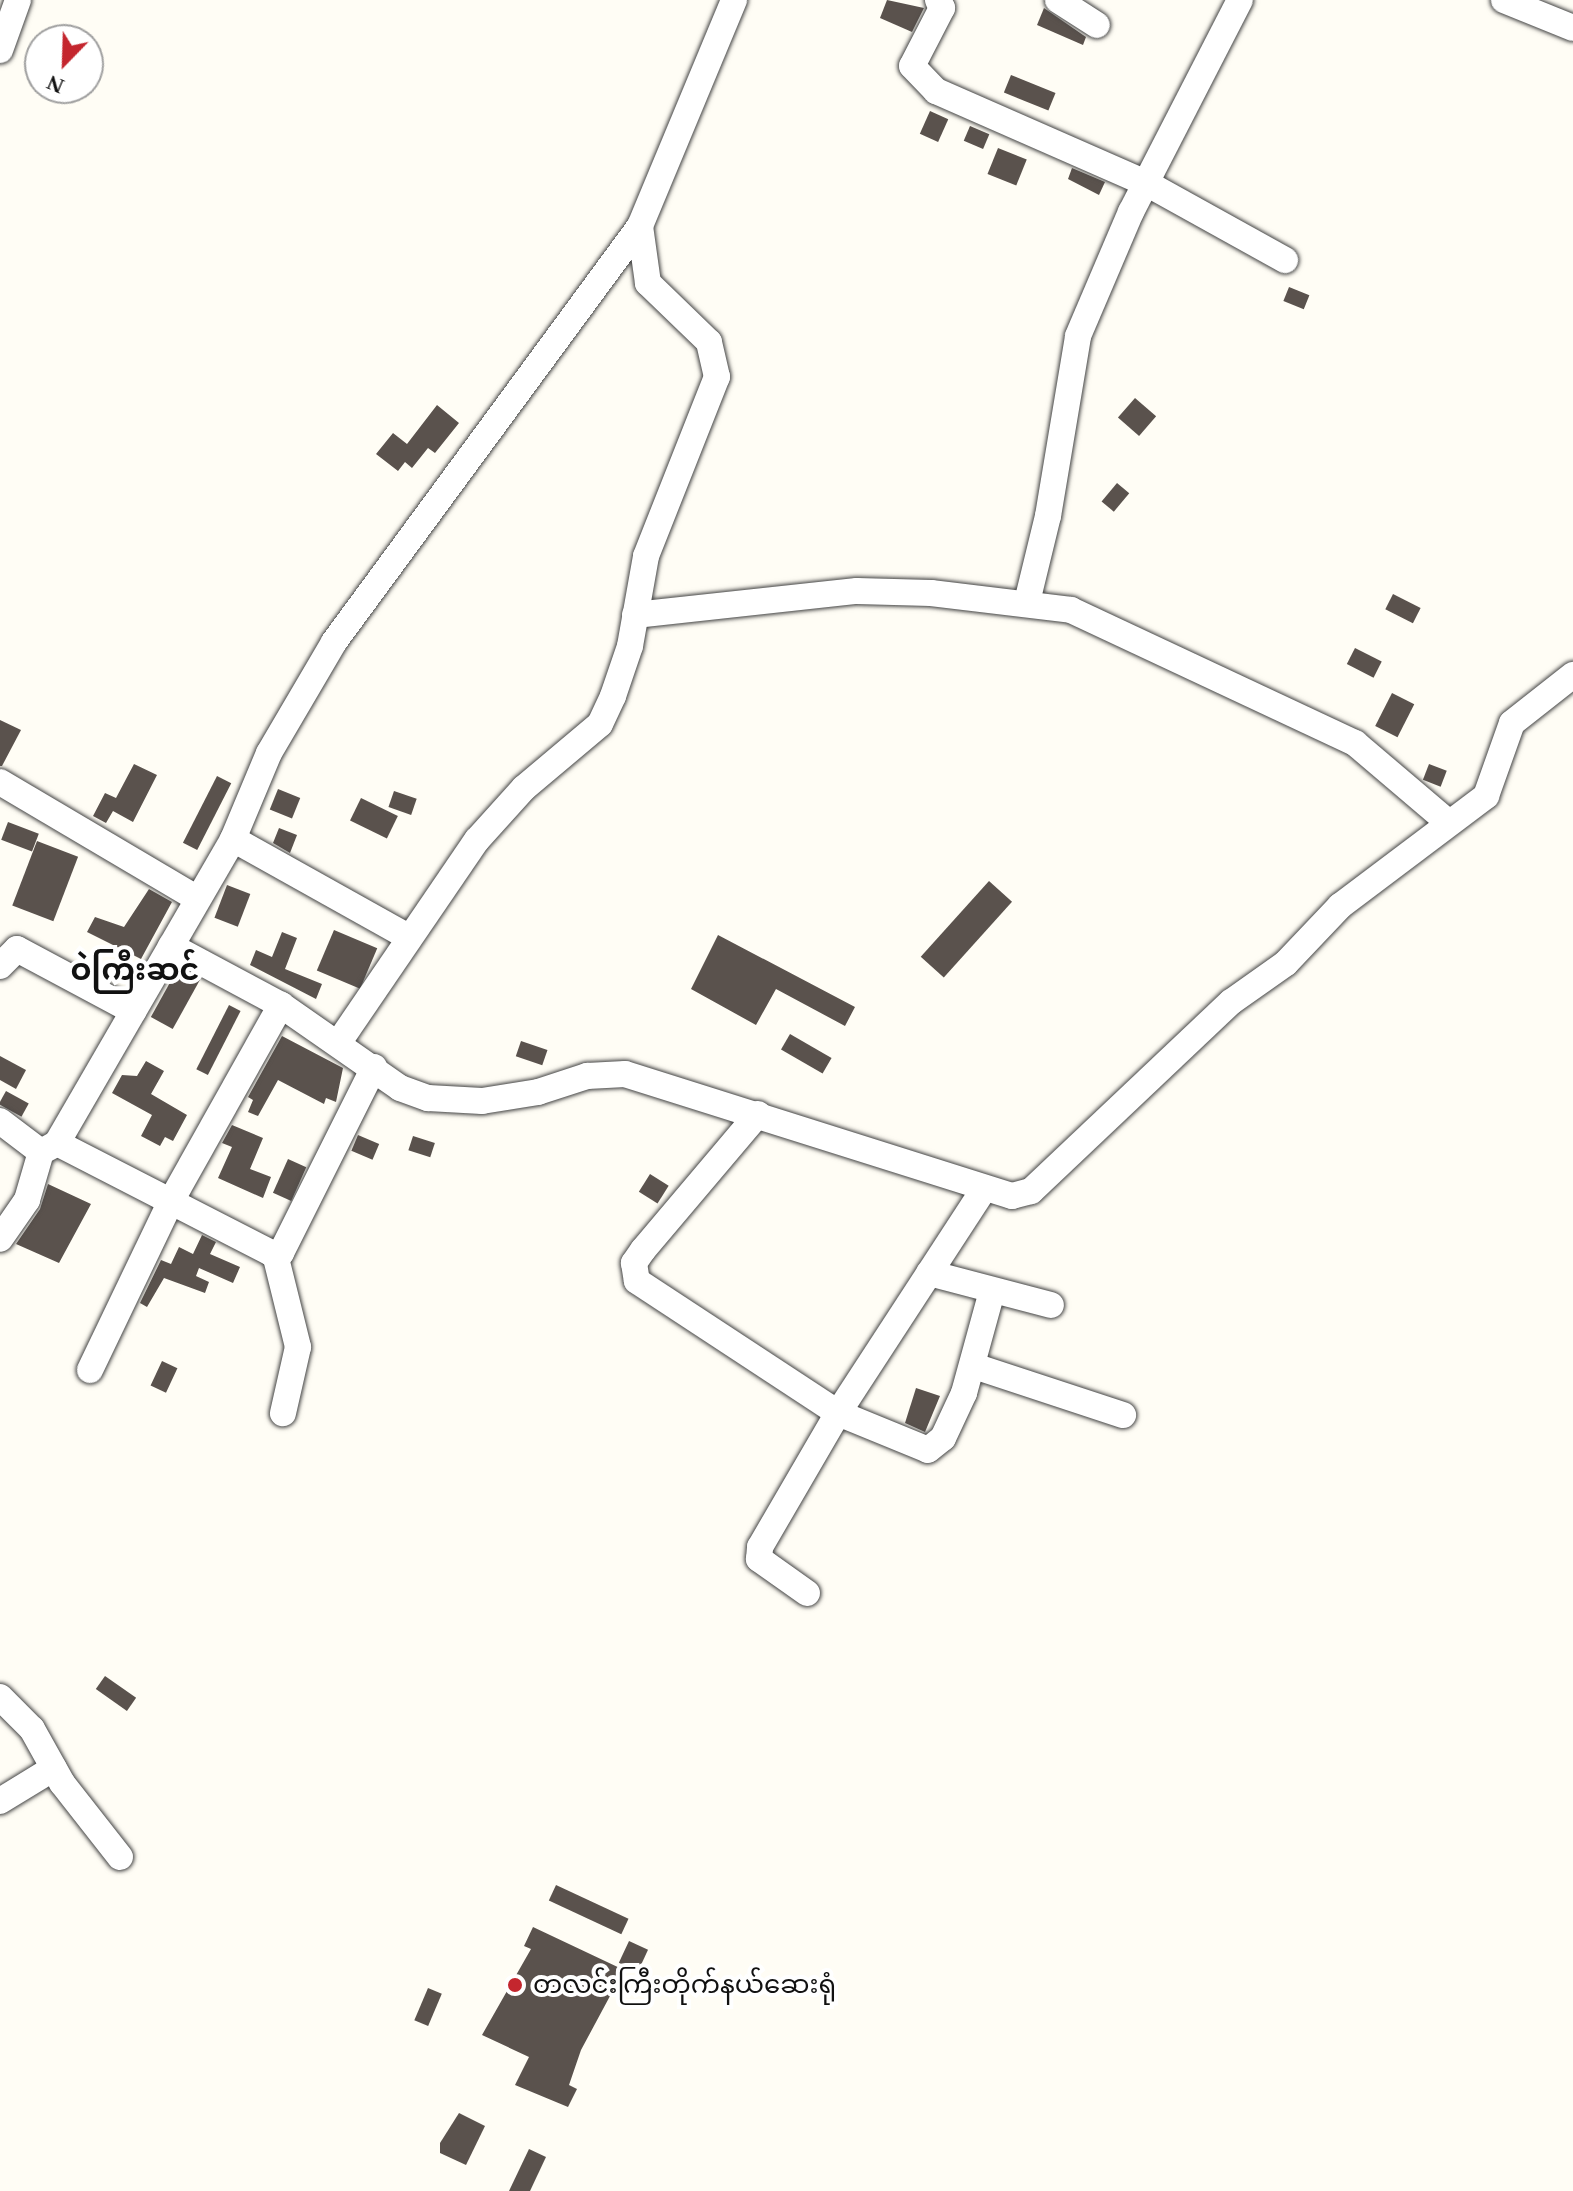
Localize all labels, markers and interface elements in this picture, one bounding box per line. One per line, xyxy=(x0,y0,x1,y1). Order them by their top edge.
north arrow xyxy=(24,24,104,104)
text: N xyxy=(43,70,67,99)
district label: ဝဲကြီးဆင် xyxy=(71,952,199,988)
place label: တလင်းကြီးတိုက်နယ်ဆေးရုံ xyxy=(533,1969,836,2001)
marker: တလင်းကြီးတိုက်နယ်ဆေးရုံ xyxy=(504,1974,526,1996)

